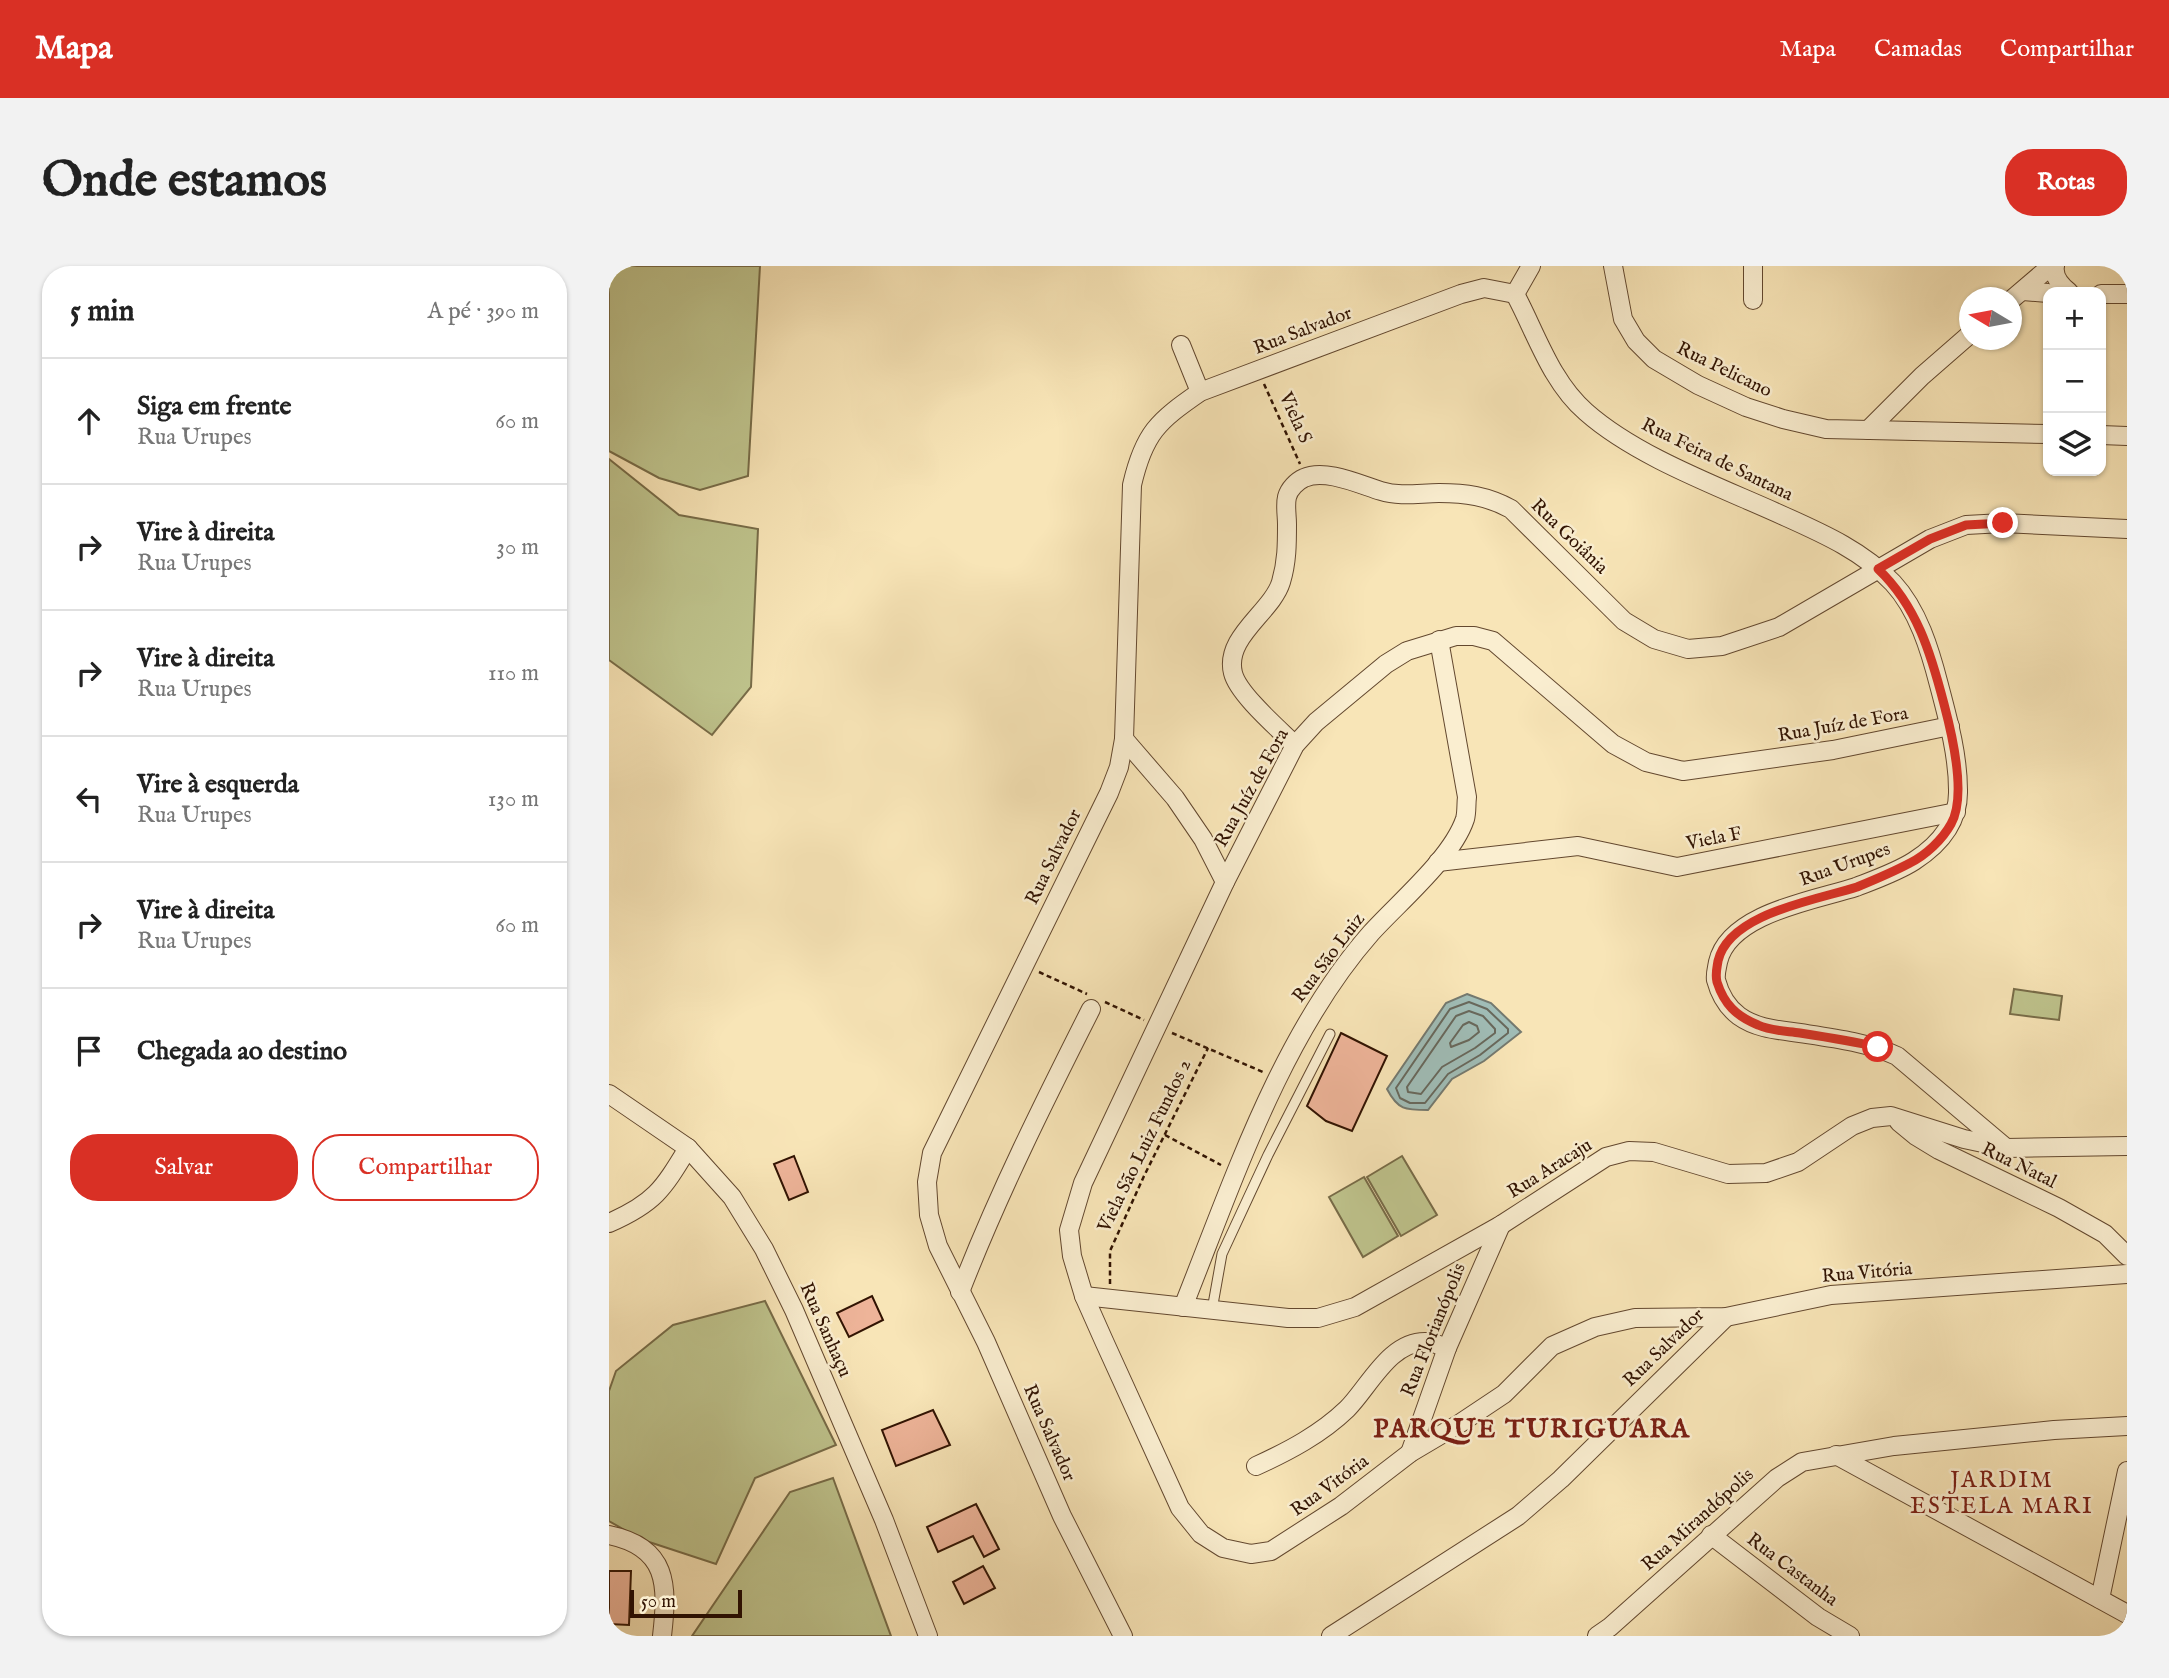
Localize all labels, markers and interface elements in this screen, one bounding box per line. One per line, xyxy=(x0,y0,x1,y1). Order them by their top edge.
text: Mapa xyxy=(35,28,112,70)
text: Mapa xyxy=(1780,34,1836,65)
text: Camadas xyxy=(1874,34,1962,65)
text: Compartilhar xyxy=(2000,34,2134,65)
button: Rotas xyxy=(2005,149,2127,216)
text: Onde estamos xyxy=(42,151,327,213)
north arrow xyxy=(1959,287,2022,350)
map controls xyxy=(2043,287,2106,476)
button: + xyxy=(2043,287,2106,350)
text: 5 min xyxy=(70,293,135,331)
text: A pé · 390 m xyxy=(428,297,539,326)
street label: Rua Salvador xyxy=(1250,301,1356,361)
street label: Rua Pelicano xyxy=(1672,337,1776,403)
button: − xyxy=(2043,350,2106,413)
street label: Viela S xyxy=(1273,388,1317,447)
text: Siga em frente xyxy=(137,390,292,423)
icon: ahead xyxy=(70,402,108,440)
text: 60 m xyxy=(495,407,539,436)
street label: Rua Feira de Santana xyxy=(1637,413,1797,507)
button: layers xyxy=(2043,413,2106,476)
text: Rua Urupes xyxy=(137,423,252,452)
street label: Rua Goiânia xyxy=(1525,494,1613,580)
route end xyxy=(1987,507,2018,538)
text: Vire à direita xyxy=(137,516,274,549)
icon: right xyxy=(70,528,108,566)
text: 30 m xyxy=(496,533,539,562)
text: Rua Urupes xyxy=(137,549,252,578)
text: Vire à direita xyxy=(137,642,274,675)
icon: right xyxy=(70,654,108,692)
text: 110 m xyxy=(488,659,539,688)
text: Rua Urupes xyxy=(137,675,252,704)
street label: Rua Juíz de Fora xyxy=(1776,702,1911,748)
street label: Rua Juíz de Fora xyxy=(1210,724,1295,852)
text: Vire à esquerda xyxy=(137,768,299,801)
icon: left xyxy=(70,780,108,818)
text: 130 m xyxy=(488,785,539,814)
text: Rua Urupes xyxy=(137,801,252,830)
street label: Rua Salvador xyxy=(1021,805,1087,909)
street label: Viela F xyxy=(1683,822,1744,856)
street label: Rua Urupes xyxy=(1796,838,1894,892)
text: Vire à direita xyxy=(137,894,274,927)
icon: right xyxy=(70,906,108,944)
street label: Rua São Luiz xyxy=(1287,908,1371,1008)
text: 60 m xyxy=(495,911,539,940)
text: Rua Urupes xyxy=(137,927,252,956)
route start xyxy=(1862,1031,1893,1062)
icon: arrive xyxy=(70,1032,108,1070)
text: Chegada ao destino xyxy=(137,1035,347,1068)
street label: Viela São Luiz Fundos 2 xyxy=(1092,1056,1197,1237)
street label: Rua Aracaju xyxy=(1503,1133,1597,1204)
button: Salvar xyxy=(70,1134,298,1201)
button: Compartilhar xyxy=(312,1134,539,1201)
street label: Rua Natal xyxy=(1977,1138,2061,1195)
street label: Rua Vitória xyxy=(1821,1257,1914,1289)
street label: Rua Florianópolis xyxy=(1396,1260,1472,1400)
street label: Rua Sanhaçu xyxy=(794,1279,857,1381)
street label: Rua Salvador xyxy=(1618,1303,1710,1393)
street label: Rua Salvador xyxy=(1017,1381,1081,1485)
district label: PARQUE TURIGUARA xyxy=(1373,1413,1691,1446)
street label: Rua Vitória xyxy=(1286,1449,1374,1522)
street label: Rua Mirandópolis xyxy=(1637,1463,1759,1577)
district label: JARDIM ESTELA MARI xyxy=(1910,1466,2094,1521)
street label: Rua Castanha xyxy=(1742,1528,1843,1613)
scale bar xyxy=(630,1587,742,1619)
text: 50 m xyxy=(641,1590,676,1614)

